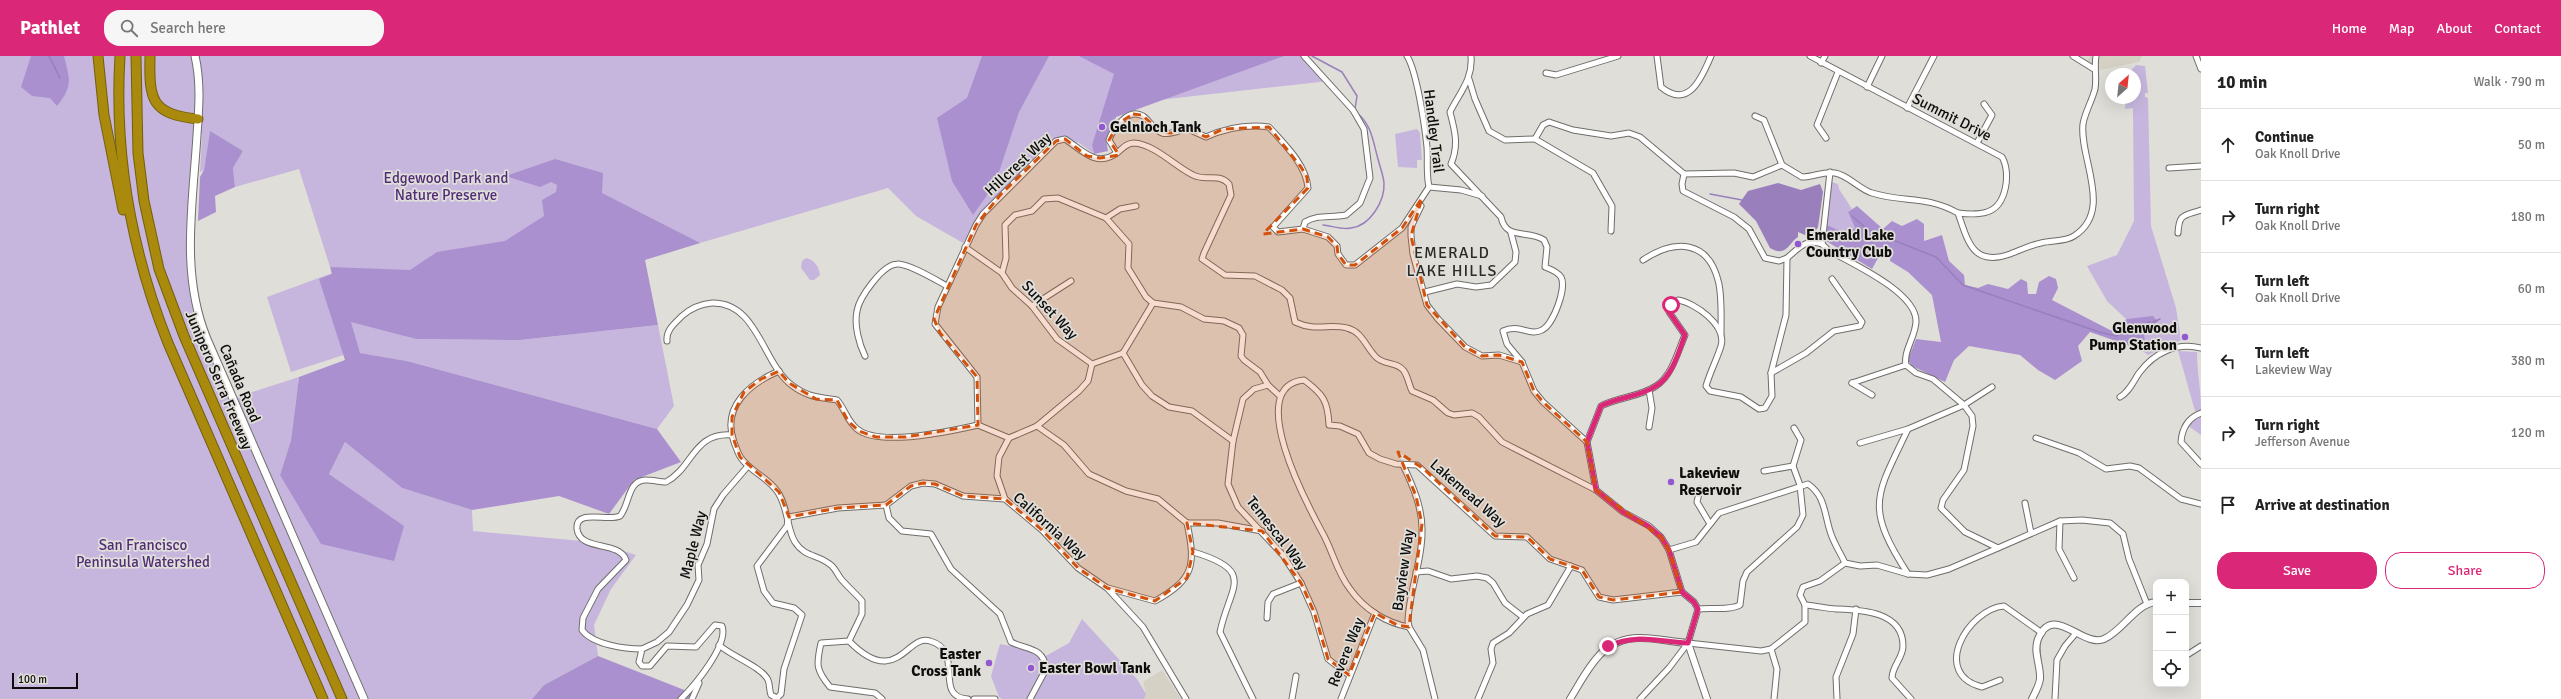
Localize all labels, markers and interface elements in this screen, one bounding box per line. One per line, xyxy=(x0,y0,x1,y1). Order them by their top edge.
search box xyxy=(104,10,384,46)
text: Pathlet xyxy=(20,16,80,40)
icon: search xyxy=(118,17,140,39)
text: Search here xyxy=(150,19,226,37)
text: Home xyxy=(2332,20,2367,37)
text: Map xyxy=(2389,20,2414,37)
text: About xyxy=(2436,20,2472,37)
text: Contact xyxy=(2494,20,2541,37)
north arrow xyxy=(2105,68,2141,104)
text: 10 min xyxy=(2217,72,2267,93)
text: Walk · 790 m xyxy=(2474,74,2545,90)
street label: Handley Trail xyxy=(1420,88,1448,174)
street label: Summit Drive xyxy=(1909,89,1995,145)
place label: Gelnloch Tank xyxy=(1110,118,1202,136)
marker: Gelnloch Tank xyxy=(1097,122,1107,132)
text: Continue xyxy=(2255,128,2314,146)
street label: Hillcrest Way xyxy=(981,129,1055,199)
icon: ahead xyxy=(2217,134,2239,156)
text: 50 m xyxy=(2518,137,2545,153)
text: Oak Knoll Drive xyxy=(2255,146,2340,162)
park label: Edgewood Park and Nature Preserve xyxy=(384,169,508,204)
text: Turn right xyxy=(2255,200,2320,218)
icon: right xyxy=(2217,206,2239,228)
text: 180 m xyxy=(2511,209,2545,225)
text: Oak Knoll Drive xyxy=(2255,218,2340,234)
place label: Emerald Lake Country Club xyxy=(1806,226,1894,261)
marker: Emerald Lake Country Club xyxy=(1793,239,1803,249)
district label: EMERALD LAKE HILLS xyxy=(1407,243,1497,281)
text: Turn left xyxy=(2255,272,2309,290)
street label: Sunset Way xyxy=(1018,277,1082,343)
icon: left xyxy=(2217,278,2239,300)
text: 60 m xyxy=(2518,281,2545,297)
text: Oak Knoll Drive xyxy=(2255,290,2340,306)
route start xyxy=(1662,296,1680,314)
street label: Junipero Serra Freeway xyxy=(182,308,256,452)
place label: Glenwood Pump Station xyxy=(2089,319,2177,354)
marker: Glenwood Pump Station xyxy=(2180,332,2190,342)
street label: Cañada Road xyxy=(215,341,265,425)
text: Turn left xyxy=(2255,344,2309,362)
icon: left xyxy=(2217,350,2239,372)
text: 380 m xyxy=(2511,353,2545,369)
text: Lakeview Way xyxy=(2255,362,2332,378)
text: Turn right xyxy=(2255,416,2320,434)
icon: right xyxy=(2217,422,2239,444)
text: 120 m xyxy=(2511,425,2545,441)
text: Jefferson Avenue xyxy=(2255,434,2350,450)
street label: Lakemead Way xyxy=(1426,455,1510,531)
place label: Lakeview Reservoir xyxy=(1679,464,1741,499)
marker: Lakeview Reservoir xyxy=(1666,477,1676,487)
street label: California Way xyxy=(1009,488,1091,564)
street label: Temescal Way xyxy=(1243,493,1311,573)
icon: arrive xyxy=(2217,494,2239,516)
text: Arrive at destination xyxy=(2255,496,2390,514)
street label: Maple Way xyxy=(676,509,710,581)
street label: Bayview Way xyxy=(1388,528,1418,612)
park label: San Francisco Peninsula Watershed xyxy=(76,536,210,571)
button: Save xyxy=(2217,552,2377,589)
button: Share xyxy=(2385,552,2545,589)
map controls xyxy=(2153,579,2189,687)
button: + xyxy=(2153,579,2189,615)
street label: Revere Way xyxy=(1324,615,1368,689)
button: − xyxy=(2153,615,2189,651)
route end xyxy=(1599,637,1617,655)
place label: Easter Cross Tank xyxy=(911,645,981,680)
button: locate xyxy=(2153,651,2189,687)
marker: Easter Cross Tank xyxy=(984,658,994,668)
place label: Easter Bowl Tank xyxy=(1039,659,1151,677)
marker: Easter Bowl Tank xyxy=(1026,663,1036,673)
scale bar xyxy=(12,671,78,690)
text: 100 m xyxy=(18,673,47,686)

